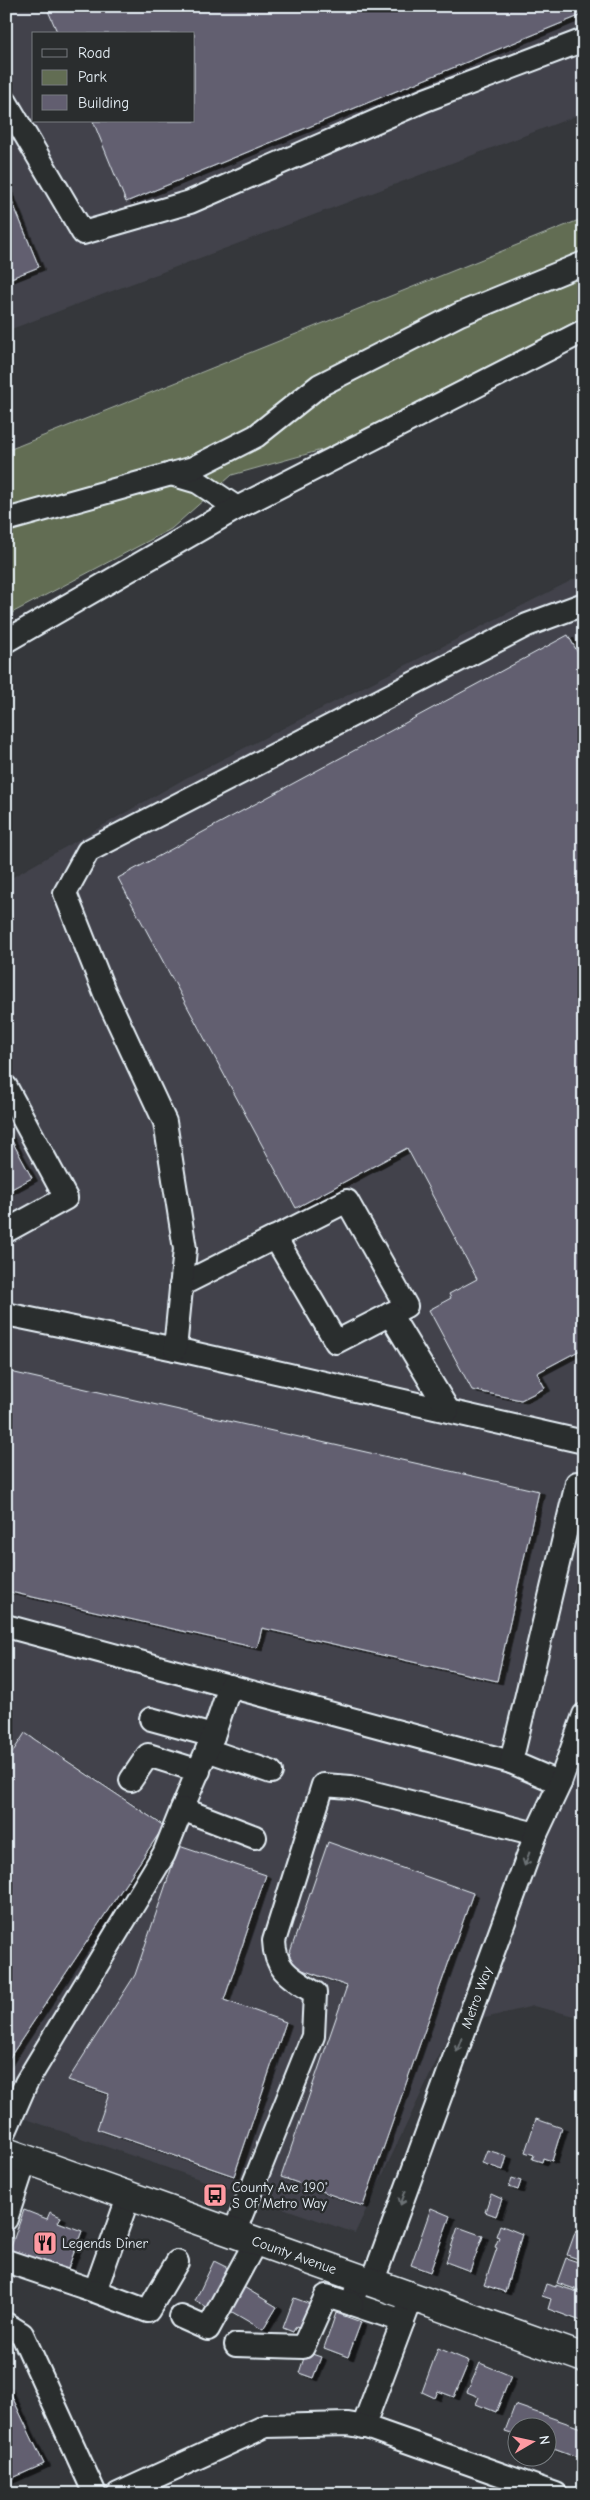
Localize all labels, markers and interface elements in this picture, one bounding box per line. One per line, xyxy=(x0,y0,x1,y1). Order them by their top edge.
legend xyxy=(32,32,195,122)
text: Road xyxy=(78,44,110,62)
text: Park xyxy=(78,68,107,86)
text: Building xyxy=(78,94,129,112)
one-way arrow xyxy=(522,1851,531,1867)
street label: Metro Way xyxy=(457,1963,496,2031)
one-way arrow xyxy=(454,2037,463,2052)
place label: County Ave 190' S Of Metro Way xyxy=(232,2179,328,2212)
bus stop icon: County Ave 190' S Of Metro Way xyxy=(202,2182,228,2208)
one-way arrow xyxy=(398,2189,407,2205)
restaurant icon: Legends Diner xyxy=(32,2230,58,2256)
street label: County Avenue xyxy=(250,2232,339,2278)
place label: Legends Diner xyxy=(62,2235,149,2252)
north arrow xyxy=(508,2418,558,2468)
text: N xyxy=(535,2434,553,2446)

